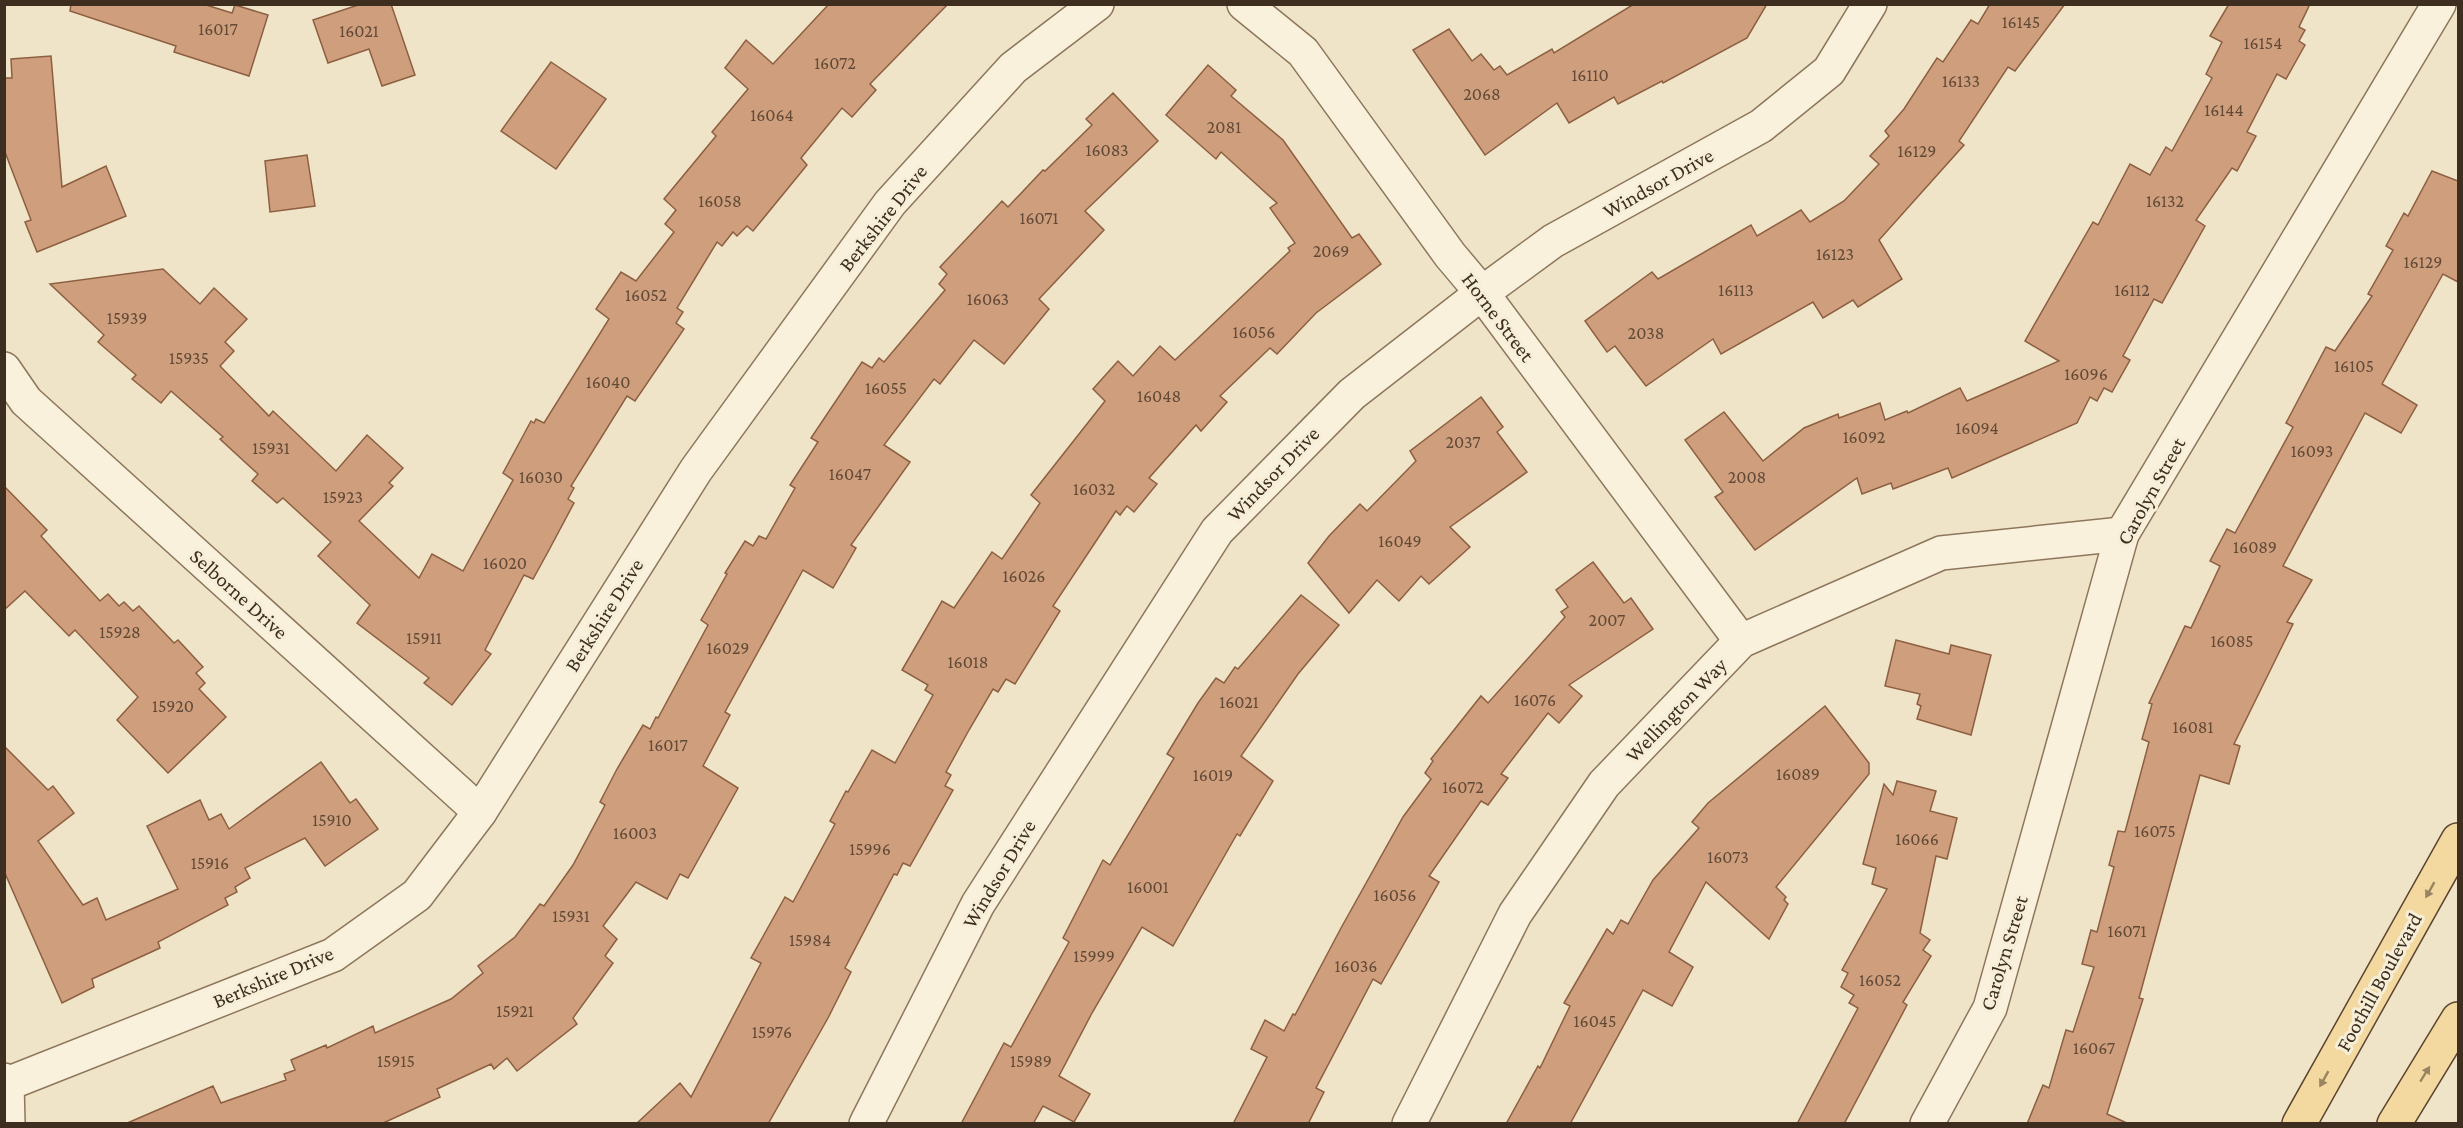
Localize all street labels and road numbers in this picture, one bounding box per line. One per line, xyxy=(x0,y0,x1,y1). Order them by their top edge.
street label: Windsor Drive xyxy=(1599,143,1717,223)
street label: Berkshire Drive xyxy=(834,160,932,276)
street label: Horne Street xyxy=(1457,268,1540,367)
street label: Windsor Drive xyxy=(1222,422,1324,526)
street label: Carolyn Street xyxy=(2112,432,2191,549)
street label: Selborne Drive xyxy=(185,544,293,644)
street label: Berkshire Drive xyxy=(560,554,648,676)
street label: Wellington Way xyxy=(1620,653,1732,767)
street label: Windsor Drive xyxy=(957,815,1041,933)
street label: Carolyn Street xyxy=(1975,892,2033,1013)
street label: Foothill Boulevard xyxy=(2331,909,2427,1055)
street label: Berkshire Drive xyxy=(209,941,337,1013)

